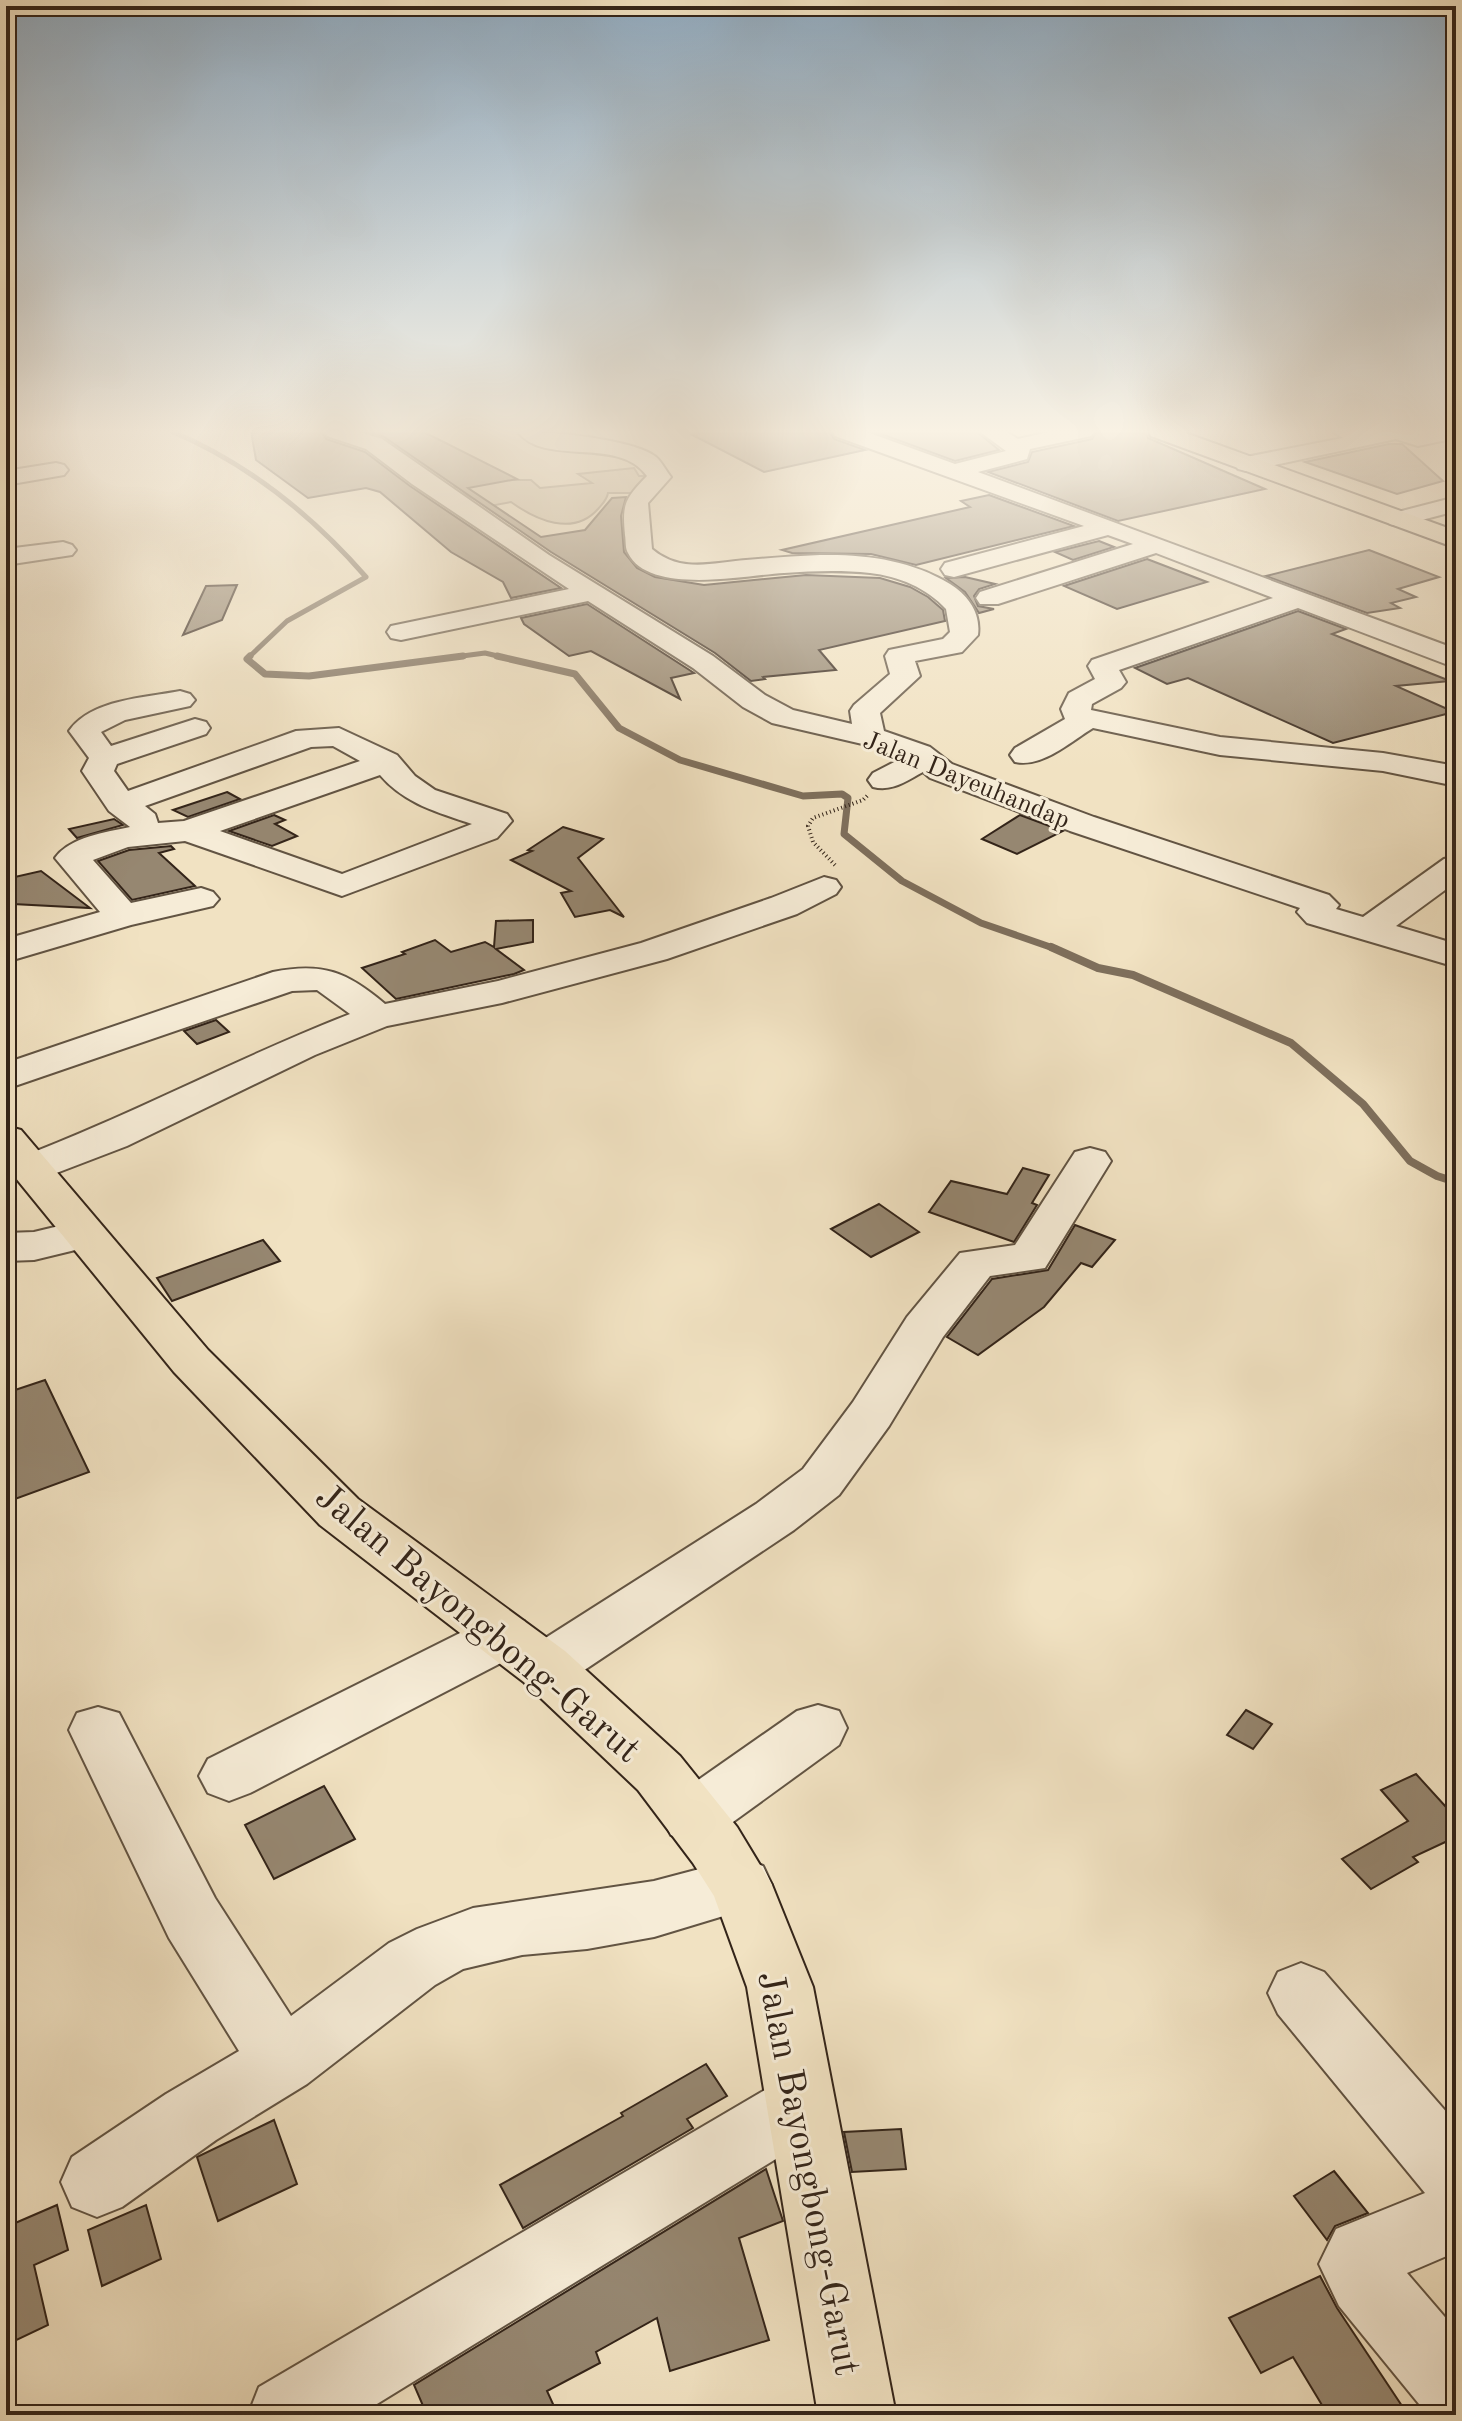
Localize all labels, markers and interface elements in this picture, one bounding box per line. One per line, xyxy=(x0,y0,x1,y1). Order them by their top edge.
street label: Jalan Dayeuhandap xyxy=(859,728,1073,834)
street label: Jalan Bayongbong-Garut xyxy=(308,1478,647,1771)
street label: Jalan Bayongbong-Garut xyxy=(749,1968,865,2379)

